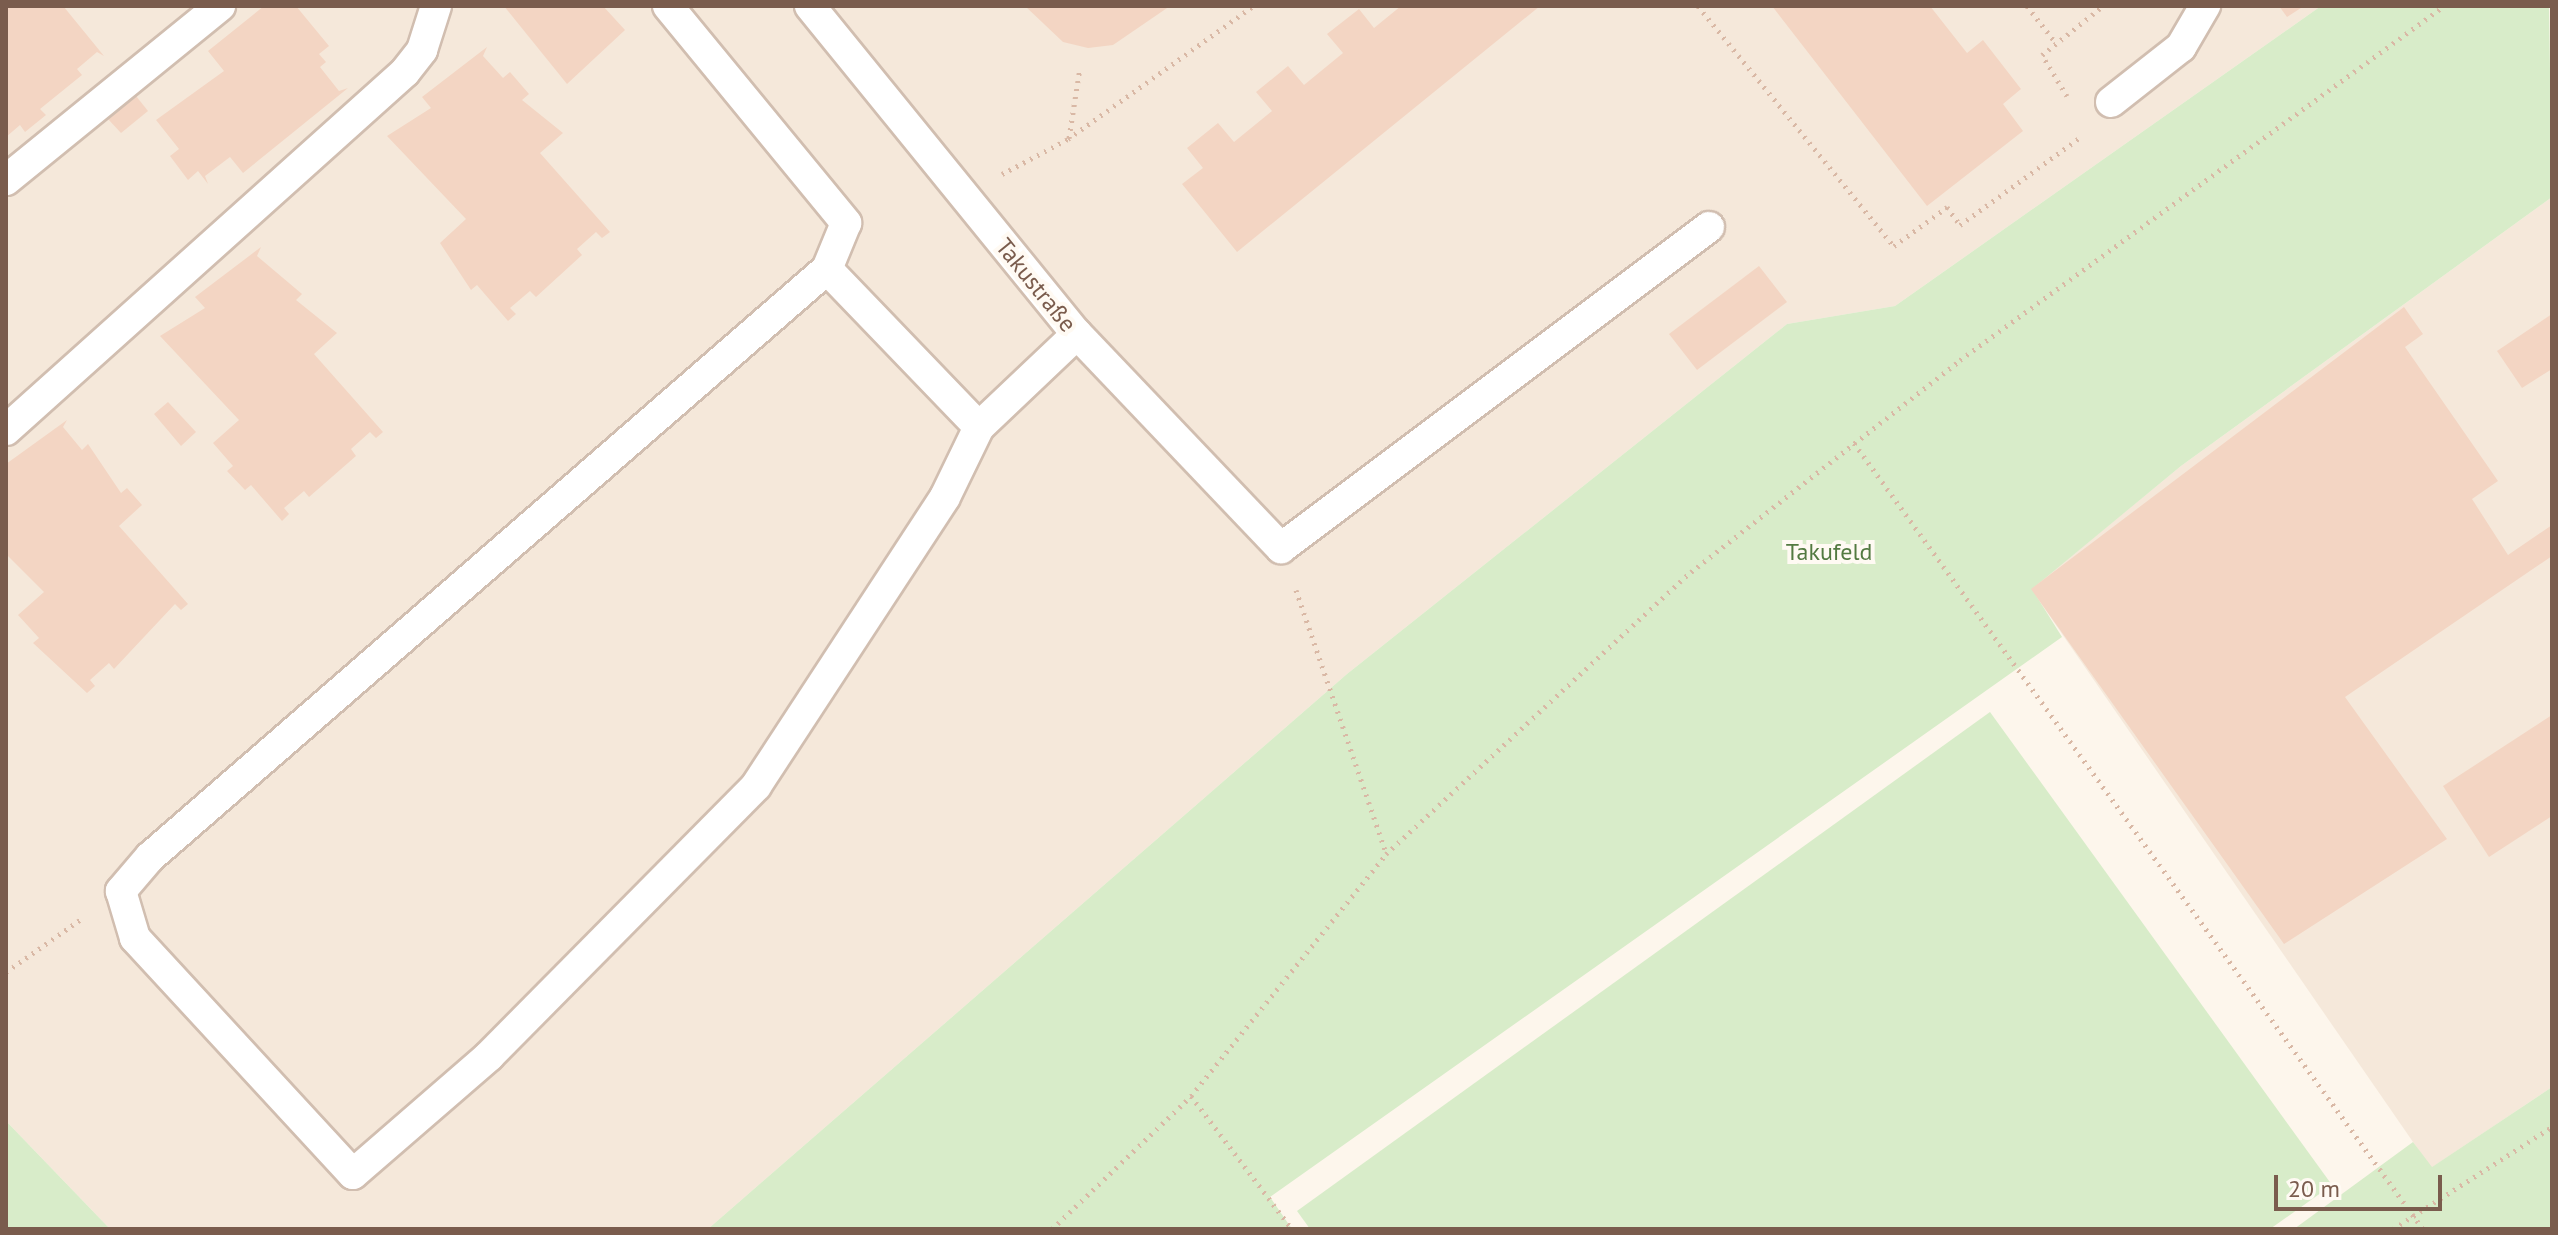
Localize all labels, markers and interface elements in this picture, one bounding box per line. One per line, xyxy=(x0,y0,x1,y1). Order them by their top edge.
street label: Takustraße xyxy=(990,232,1082,338)
park label: Takufeld xyxy=(1786,538,1872,566)
scale bar xyxy=(2278,1159,2446,1209)
text: 20 m xyxy=(2288,1173,2340,1204)

